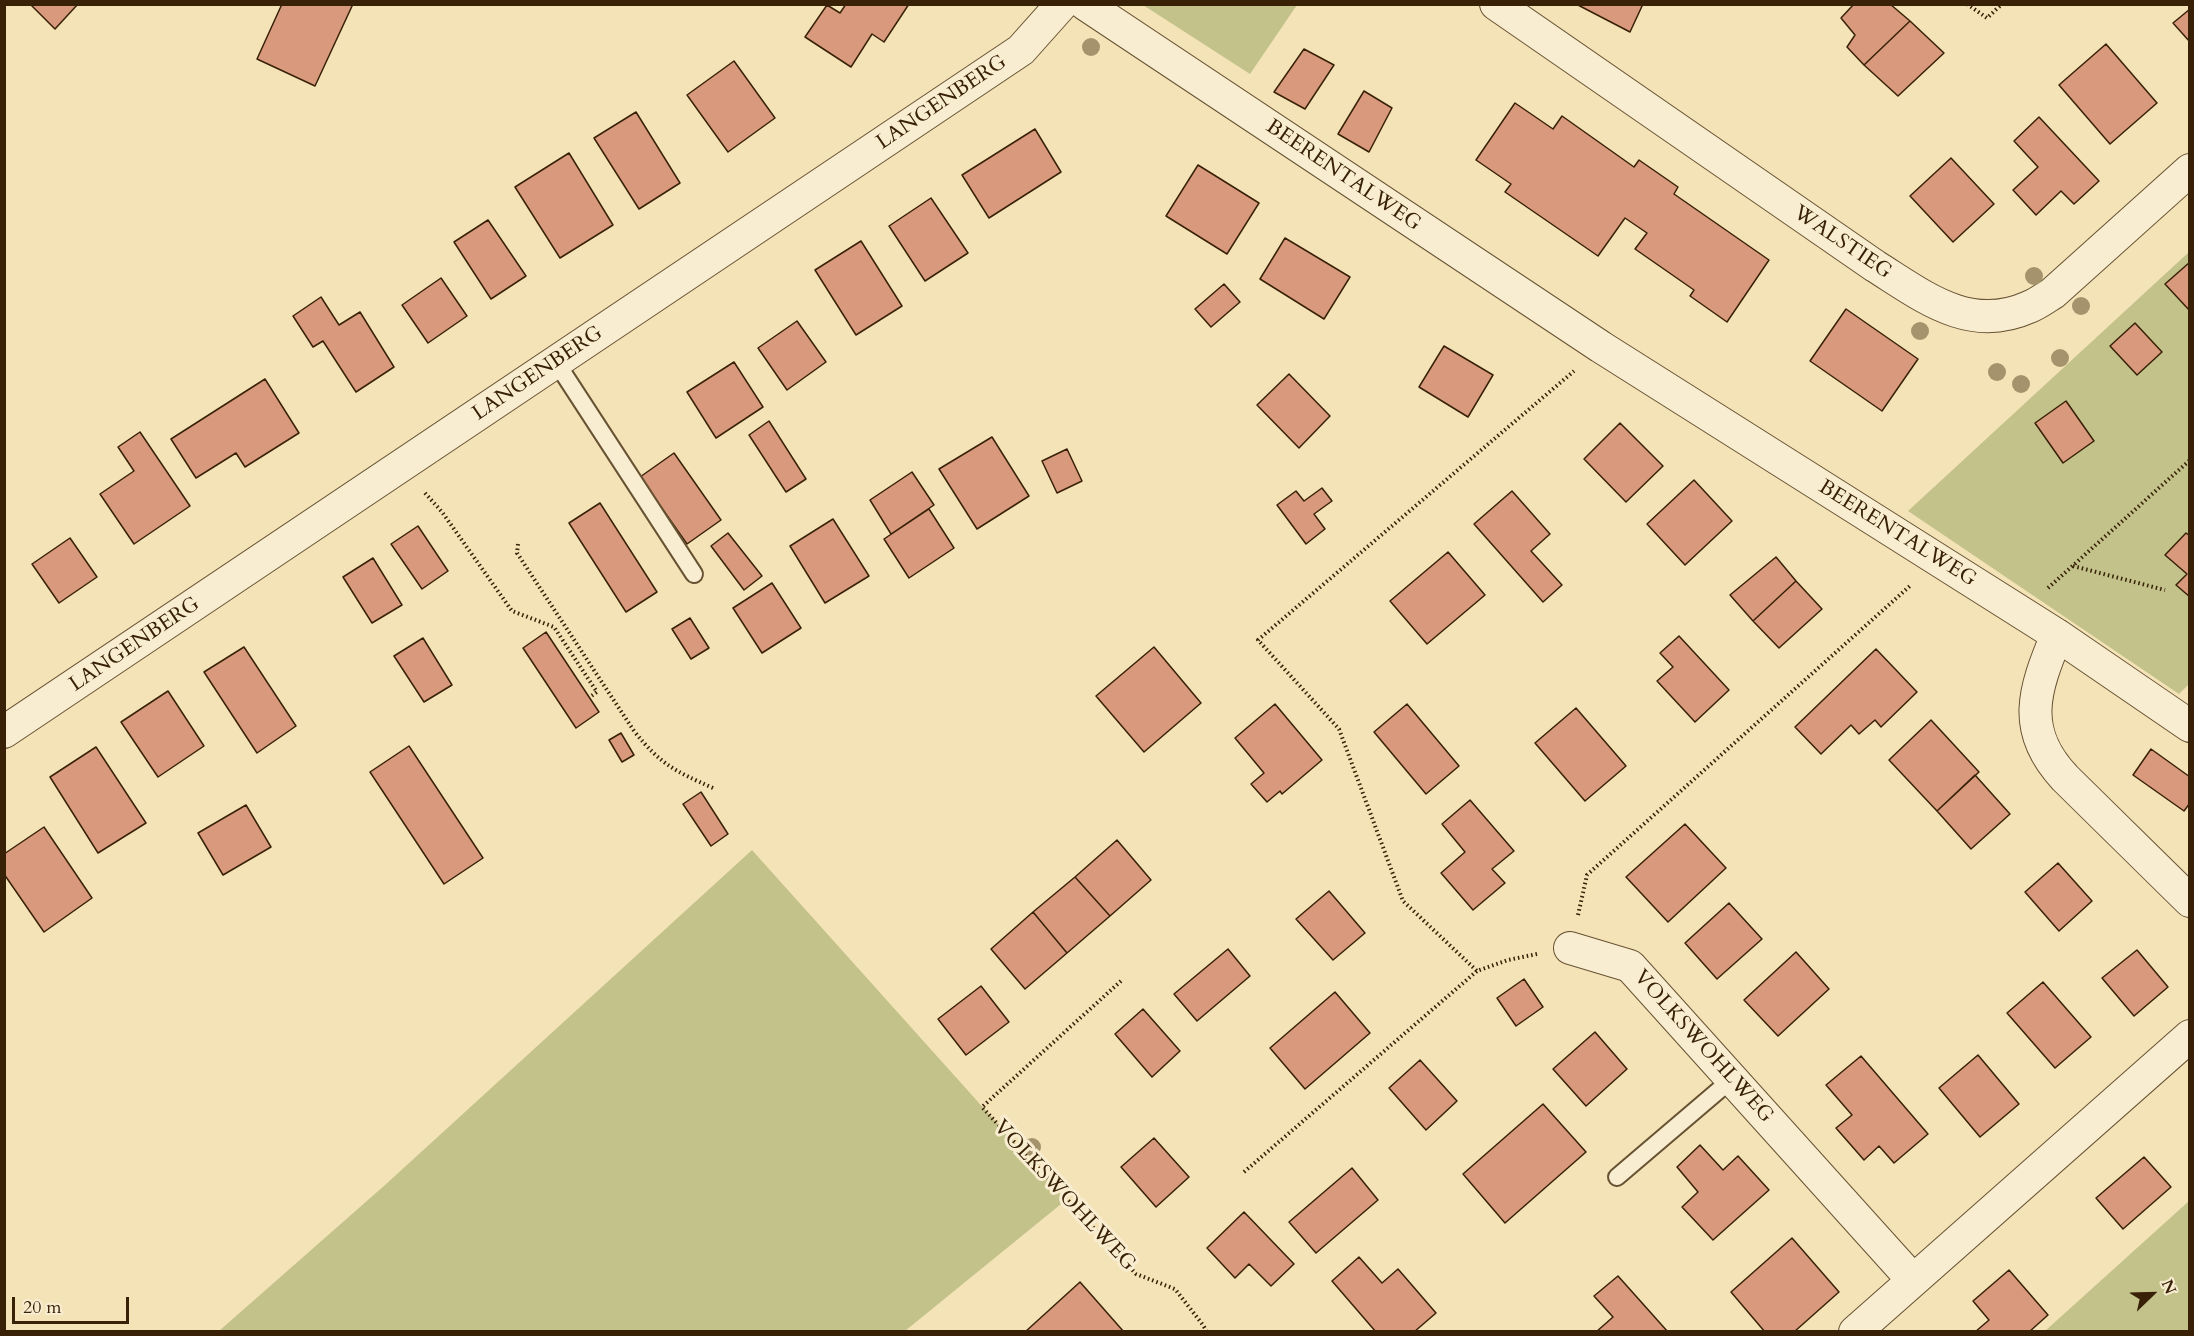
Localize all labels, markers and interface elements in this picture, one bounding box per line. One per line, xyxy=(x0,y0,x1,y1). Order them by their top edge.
street label: LANGENBERG xyxy=(872,50,1012,156)
street label: BEERENTALWEG xyxy=(1261,115,1425,237)
street label: WALSTIEG xyxy=(1788,201,1896,285)
street label: LANGENBERG xyxy=(468,321,608,427)
street label: BEERENTALWEG xyxy=(1813,475,1981,593)
street label: LANGENBERG xyxy=(65,592,205,698)
street label: VOLKSWOHLWEG xyxy=(1628,965,1778,1129)
street label: VOLKSWOHLWEG xyxy=(988,1115,1140,1277)
north arrow xyxy=(2122,1264,2182,1324)
text: N xyxy=(2156,1276,2181,1298)
scale bar xyxy=(15,1285,132,1323)
text: 20 m xyxy=(23,1295,62,1320)

